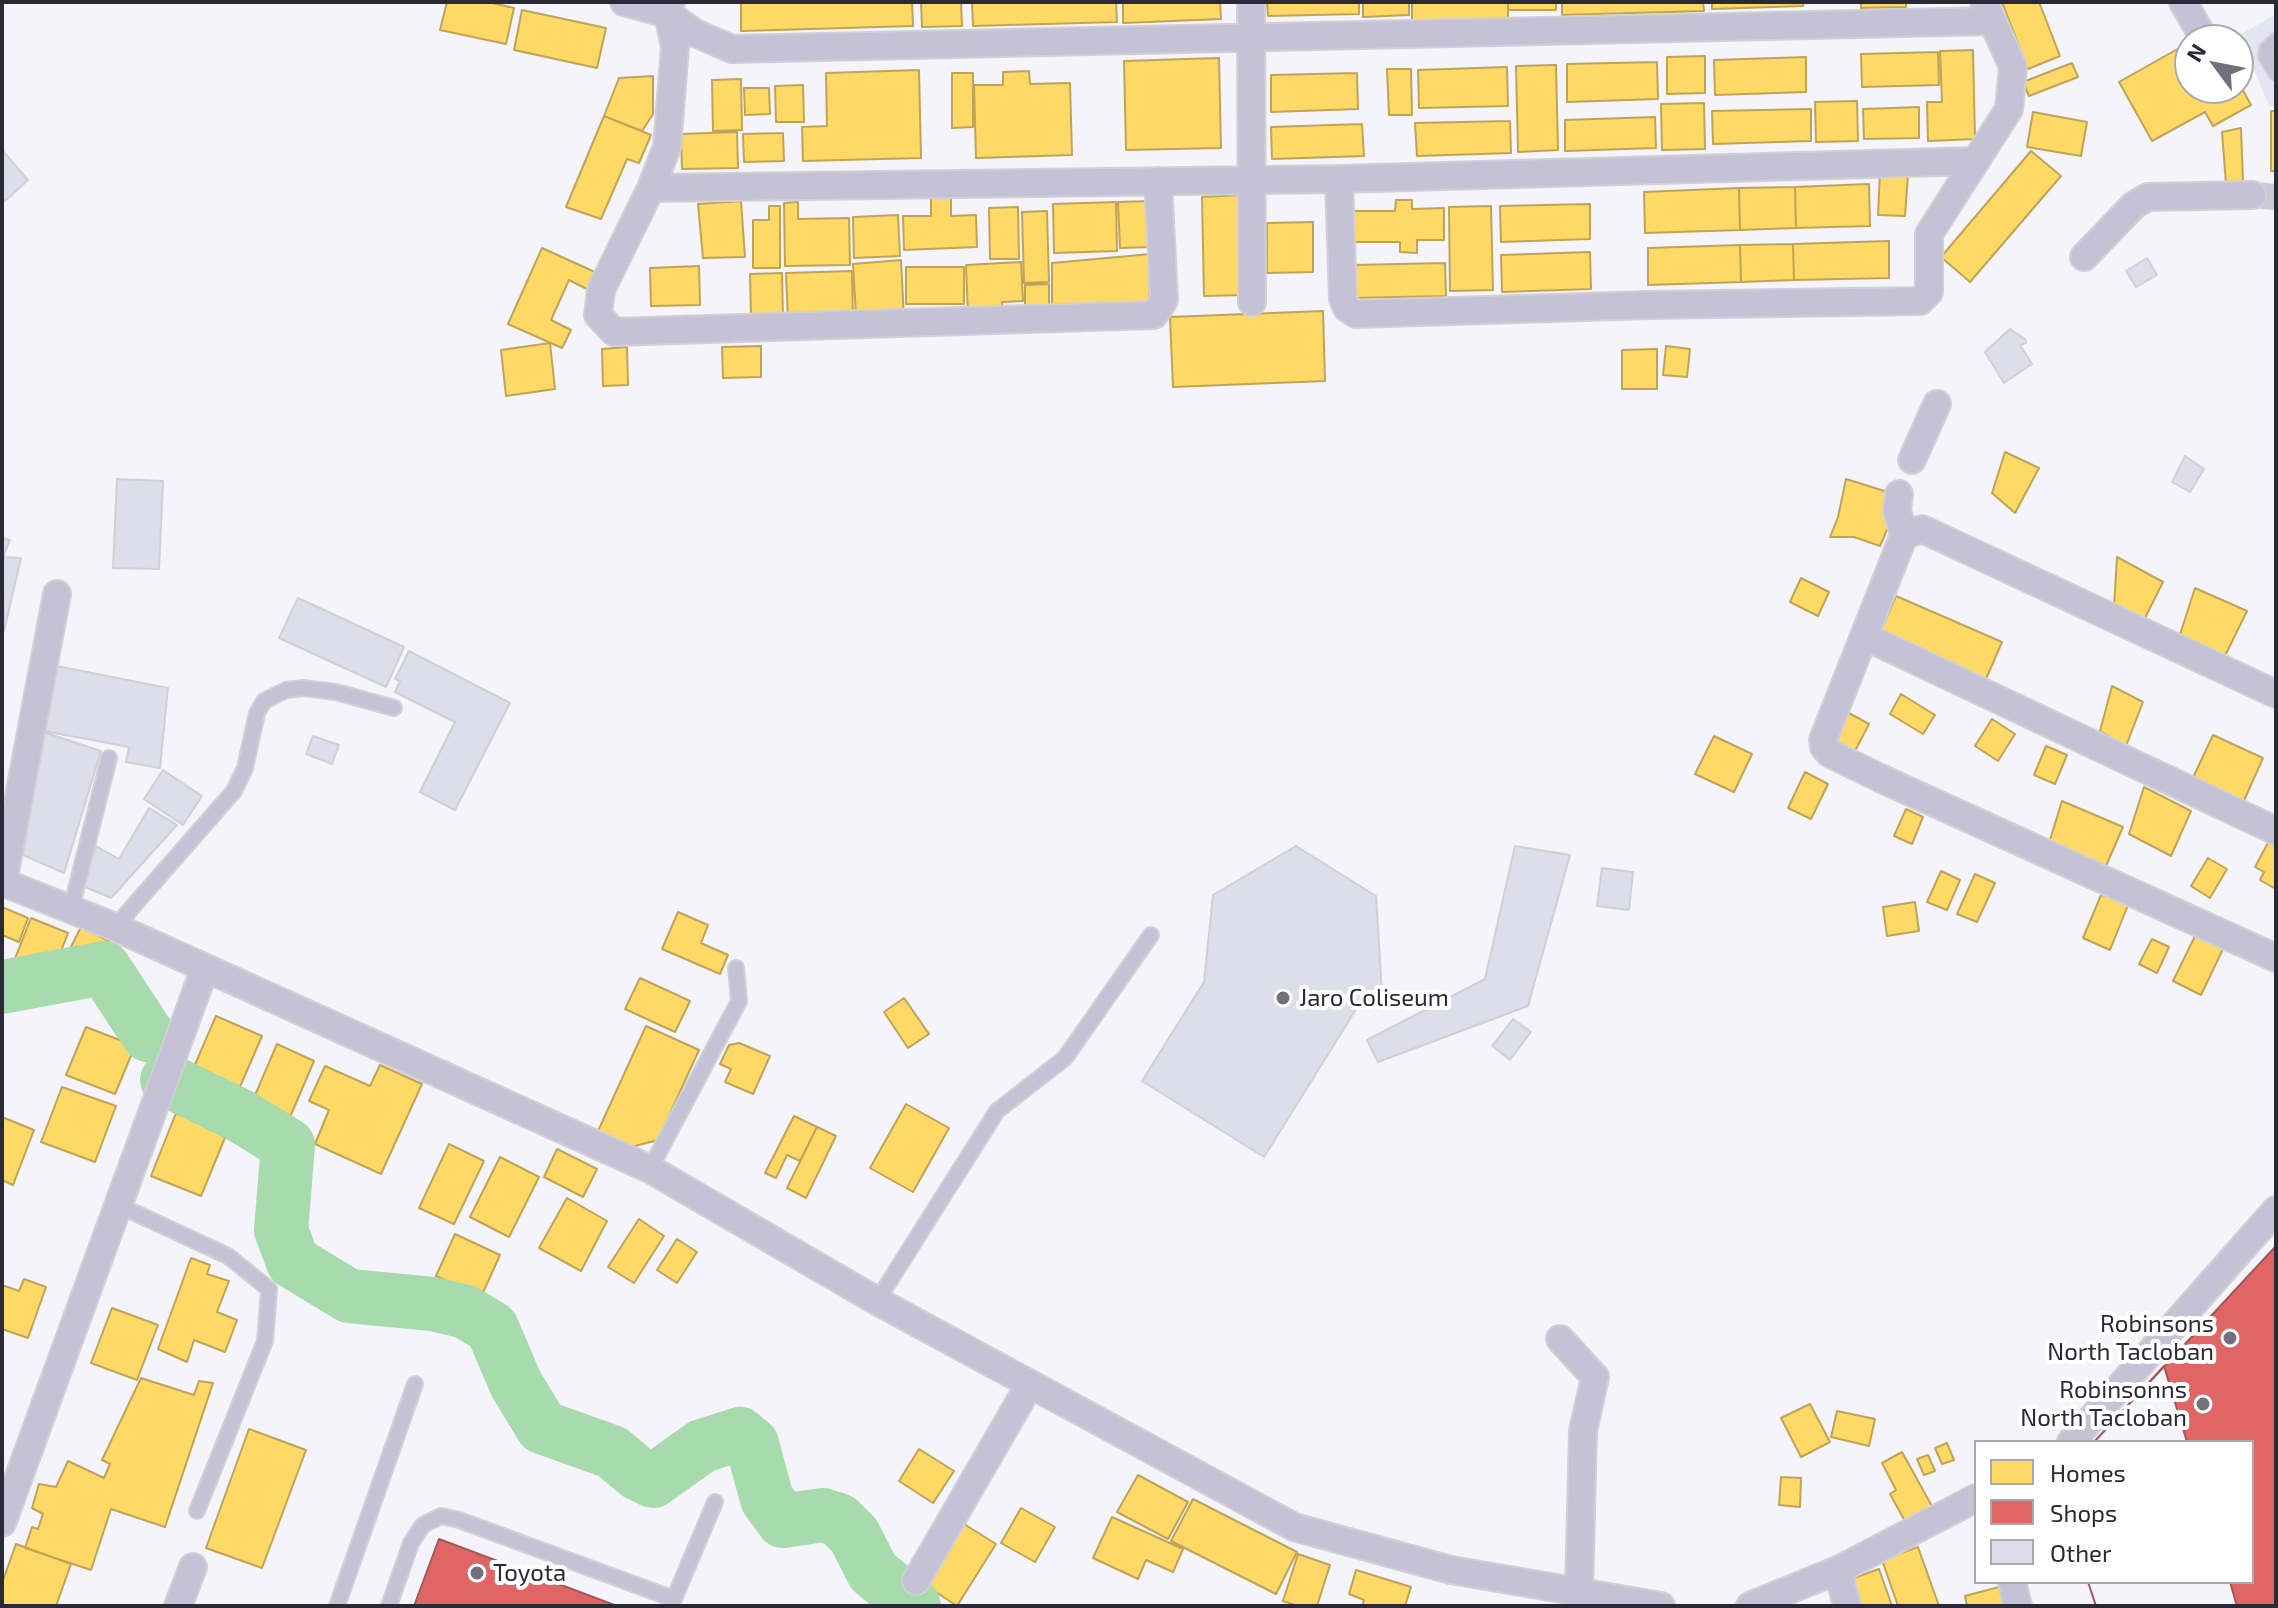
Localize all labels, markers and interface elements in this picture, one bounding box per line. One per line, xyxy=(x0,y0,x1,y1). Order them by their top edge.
north arrow xyxy=(2174,24,2254,104)
text: N xyxy=(2180,39,2211,66)
place label: Jaro Coliseum xyxy=(1299,984,1449,1012)
marker: Jaro Coliseum xyxy=(1274,989,1292,1007)
place label: Robinsons North Tacloban xyxy=(2047,1310,2214,1366)
marker: Robinsons North Tacloban xyxy=(2221,1329,2239,1347)
place label: Robinsonns North Tacloban xyxy=(2020,1376,2187,1432)
marker: Robinsonns North Tacloban xyxy=(2194,1395,2212,1413)
legend xyxy=(1974,1440,2254,1584)
text: Homes xyxy=(2050,1458,2126,1487)
text: Shops xyxy=(2050,1498,2117,1527)
text: Other xyxy=(2050,1538,2112,1567)
place label: Toyota xyxy=(493,1559,566,1587)
marker: Toyota xyxy=(468,1564,486,1582)

